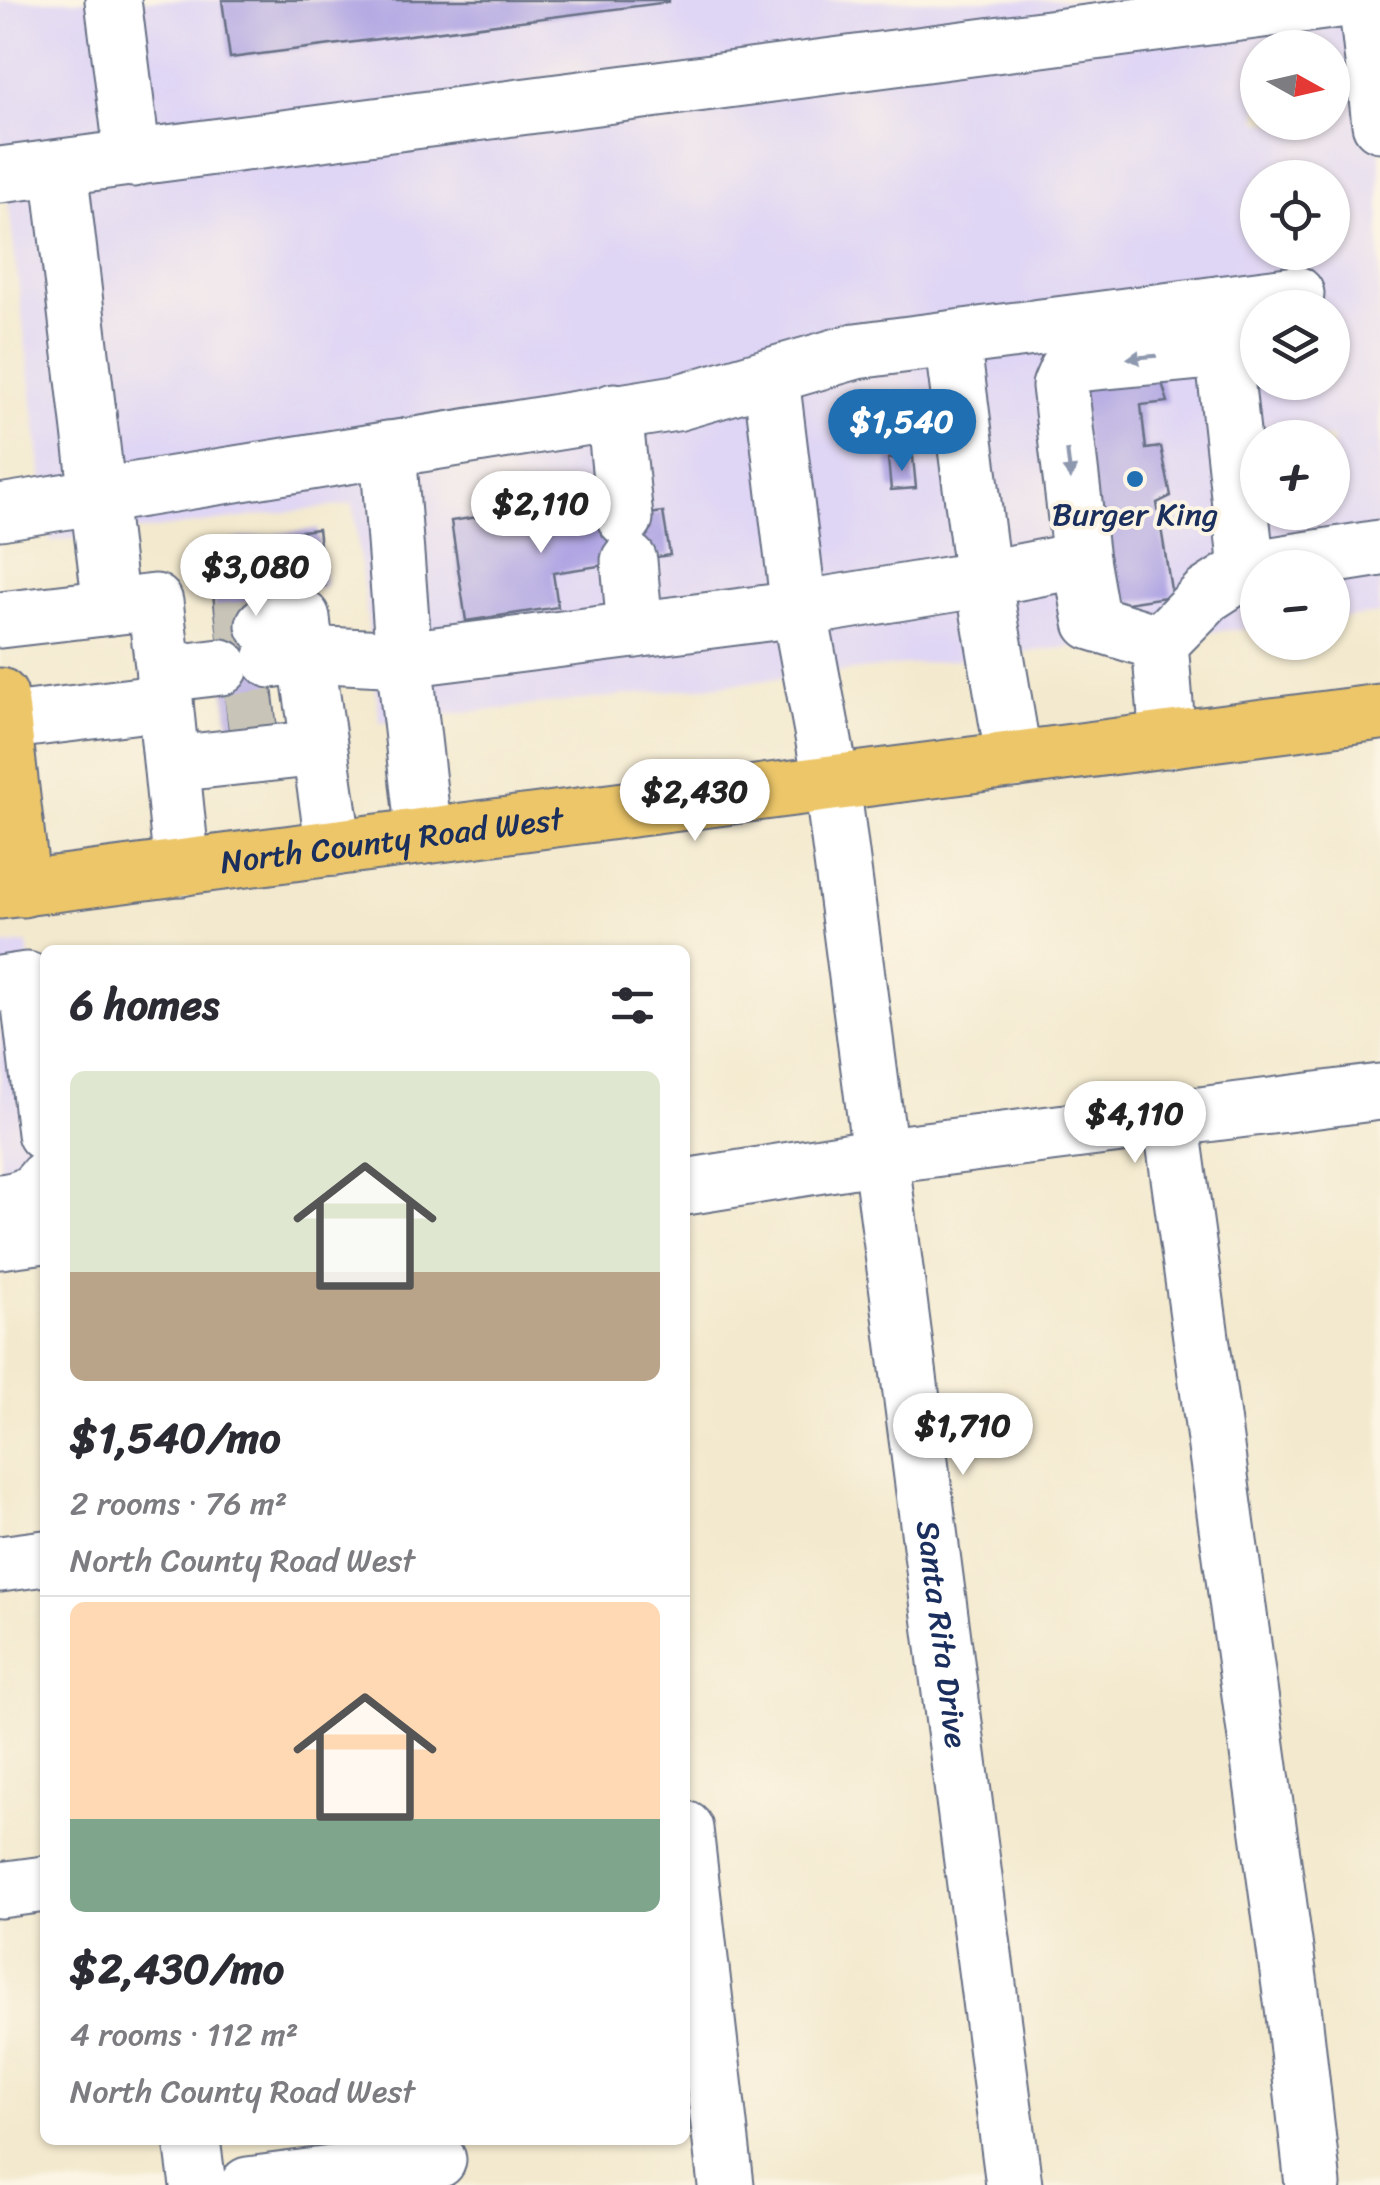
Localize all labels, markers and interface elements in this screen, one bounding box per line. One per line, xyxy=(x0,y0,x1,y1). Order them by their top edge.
north arrow xyxy=(1240,30,1350,140)
map controls xyxy=(1240,30,1350,660)
button: locate xyxy=(1240,160,1350,270)
button: layers xyxy=(1240,290,1350,400)
one-way arrow xyxy=(1126,349,1158,365)
pin: $1,540 xyxy=(821,389,983,474)
text: $1,540 xyxy=(850,393,954,450)
button: + xyxy=(1240,420,1350,530)
one-way arrow xyxy=(1061,450,1077,482)
marker: Burger King xyxy=(1124,468,1146,490)
pin: $2,110 xyxy=(460,471,622,556)
text: $2,110 xyxy=(493,475,589,532)
place label: Burger King xyxy=(1052,486,1218,543)
pin: $3,080 xyxy=(175,534,337,619)
text: $3,080 xyxy=(202,538,310,595)
button: − xyxy=(1240,550,1350,660)
pin: $2,430 xyxy=(614,759,776,844)
text: $2,430 xyxy=(642,763,748,820)
street label: North County Road West xyxy=(217,790,568,891)
text: 6 homes xyxy=(70,968,219,1042)
icon: filters xyxy=(605,978,660,1033)
pin: $4,110 xyxy=(1054,1081,1216,1166)
text: $4,110 xyxy=(1086,1085,1184,1142)
icon: home xyxy=(275,1136,455,1316)
pin: $1,710 xyxy=(882,1393,1044,1478)
text: $1,710 xyxy=(915,1397,1011,1454)
text: $1,540/mo xyxy=(70,1401,280,1475)
text: 2 rooms · 76 m² xyxy=(70,1475,287,1532)
street label: Santa Rita Drive xyxy=(899,1517,985,1751)
text: North County Road West xyxy=(70,1532,415,1589)
icon: home xyxy=(275,1667,455,1847)
text: $2,430/mo xyxy=(70,1932,284,2006)
text: 4 rooms · 112 m² xyxy=(70,2006,298,2063)
text: North County Road West xyxy=(70,2063,415,2120)

